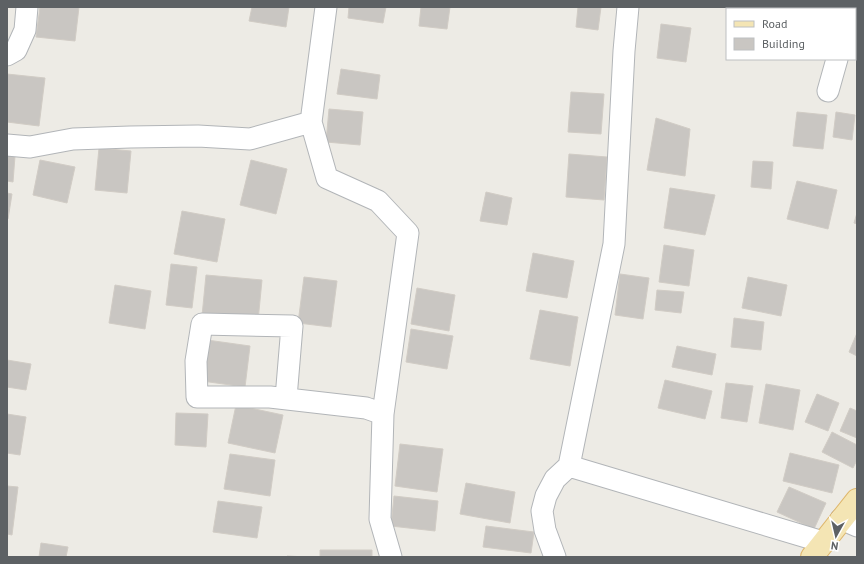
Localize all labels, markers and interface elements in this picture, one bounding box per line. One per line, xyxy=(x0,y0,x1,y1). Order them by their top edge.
legend xyxy=(726,8,856,60)
text: Road xyxy=(762,16,787,31)
text: Building xyxy=(762,36,805,51)
north arrow xyxy=(816,516,856,556)
text: N xyxy=(830,538,839,553)

